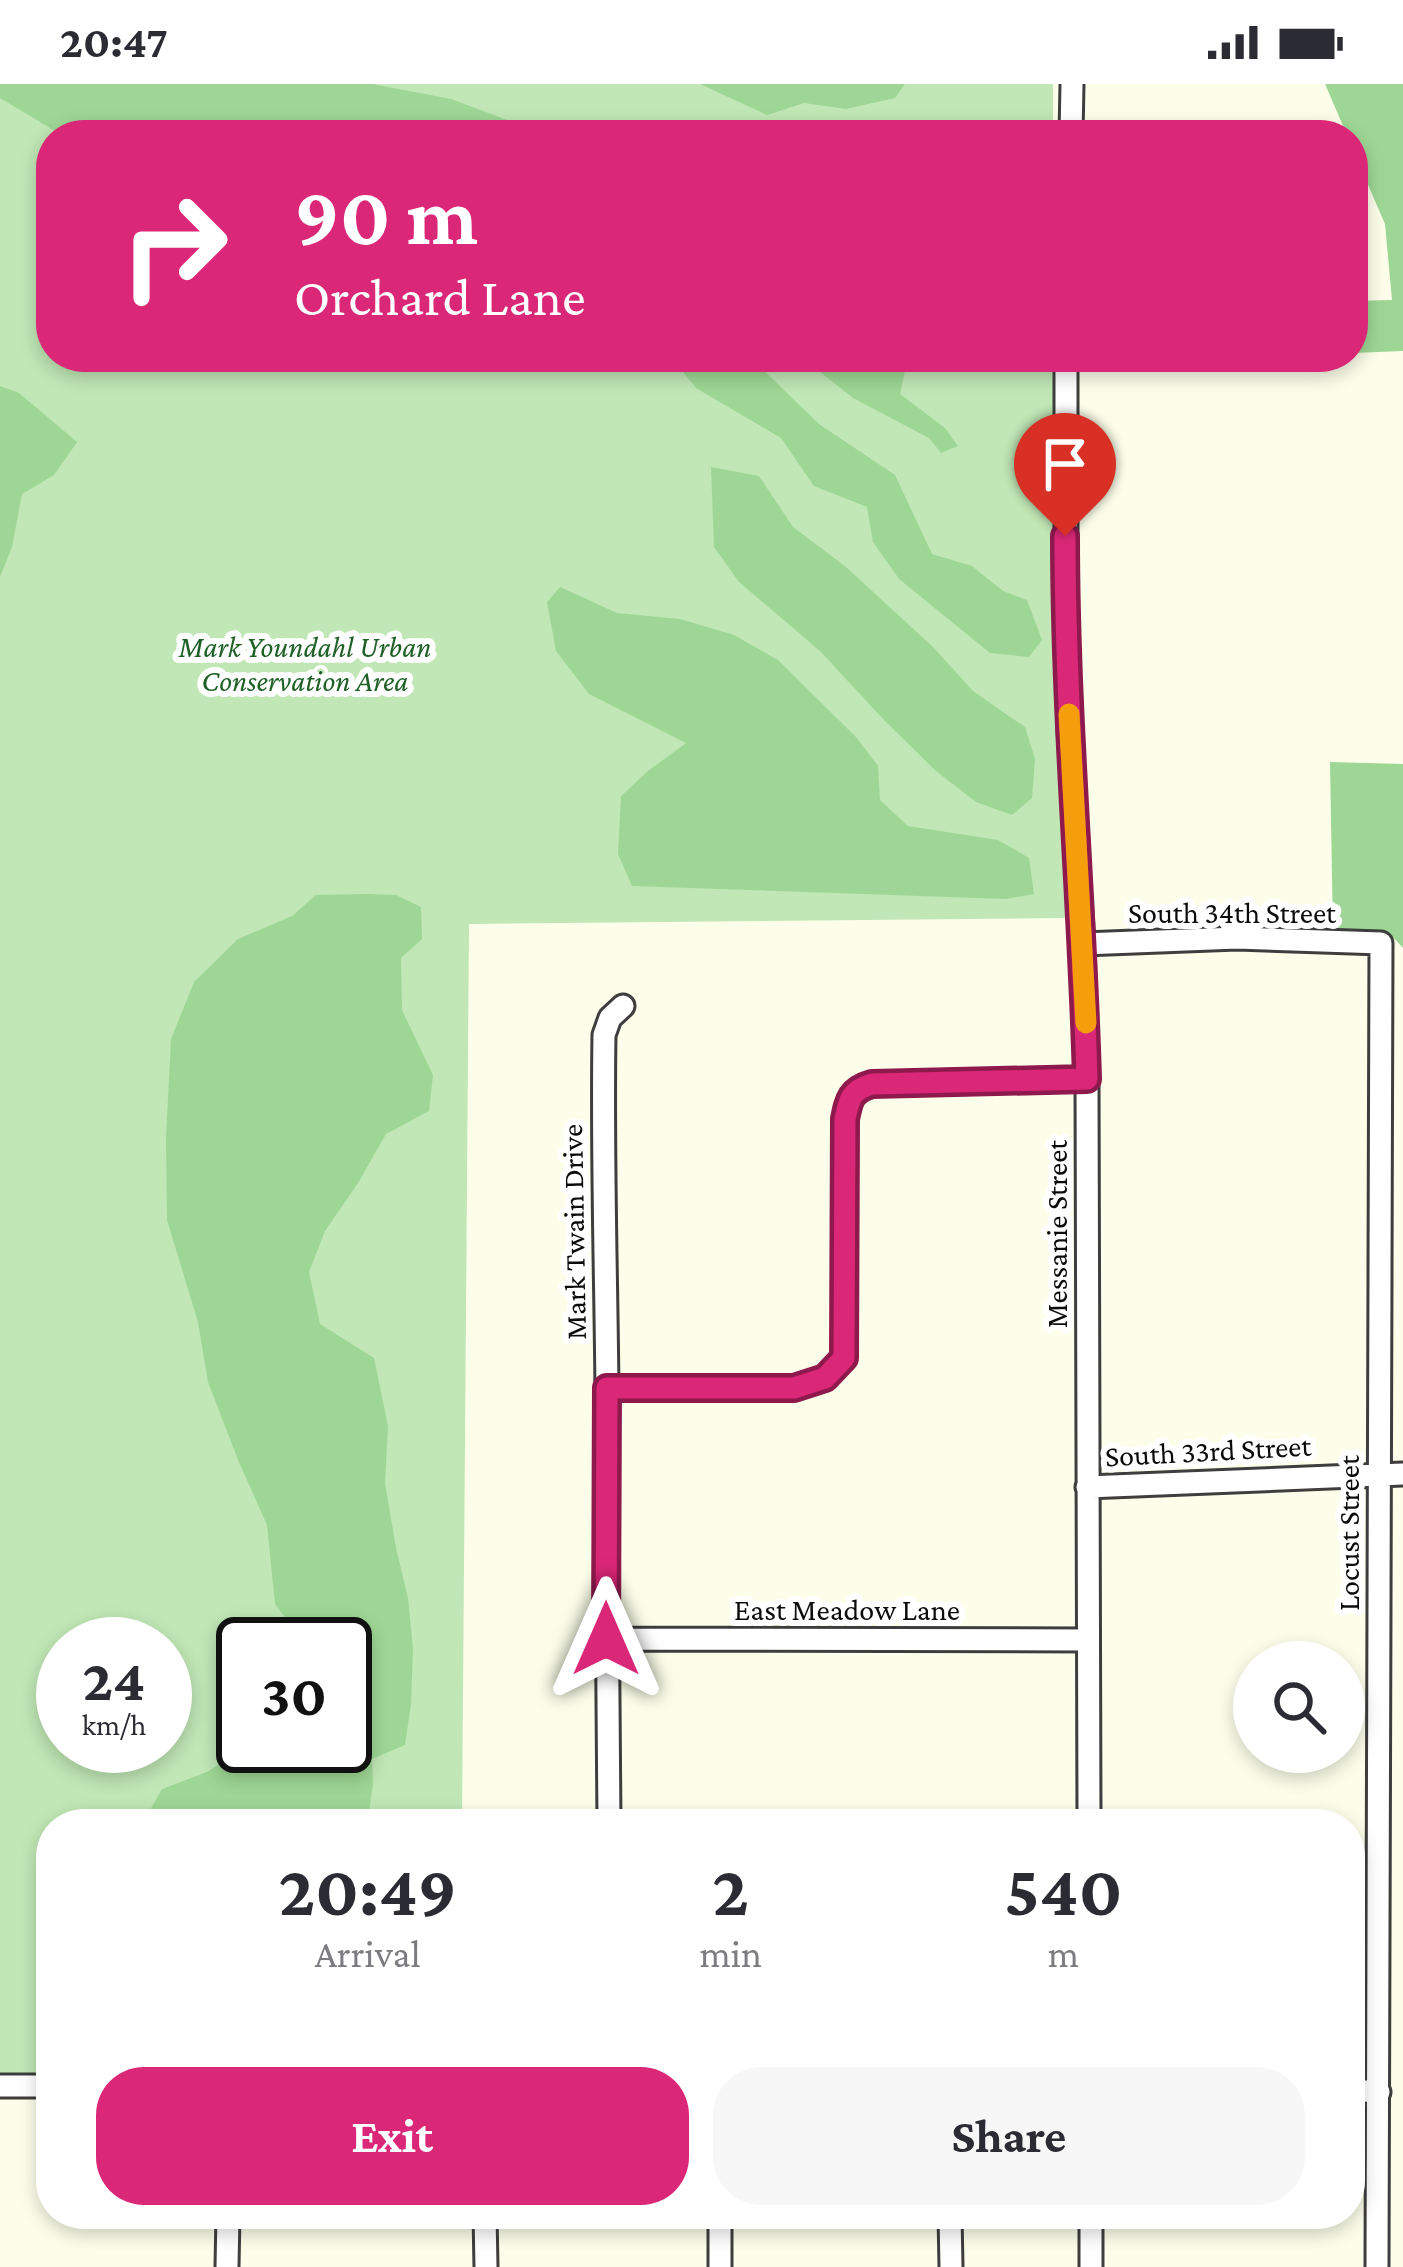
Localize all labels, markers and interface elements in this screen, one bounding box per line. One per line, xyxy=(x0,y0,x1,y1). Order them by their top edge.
text: 20:47 xyxy=(60,17,168,67)
icon: right xyxy=(96,168,252,324)
text: 90 m xyxy=(294,169,478,262)
text: Orchard Lane xyxy=(294,267,586,327)
pin xyxy=(1014,413,1116,536)
icon: arrive xyxy=(1032,431,1098,497)
park label: Mark Youndahl Urban Conservation Area xyxy=(178,630,431,697)
street label: South 34th Street xyxy=(1128,896,1337,929)
street label: Mark Twain Drive xyxy=(555,1124,592,1340)
street label: Messanie Street xyxy=(1040,1139,1073,1328)
street label: South 33rd Street xyxy=(1104,1429,1313,1472)
street label: Locust Street xyxy=(1332,1454,1365,1611)
position arrow xyxy=(543,1576,669,1702)
street label: East Meadow Lane xyxy=(734,1593,960,1626)
speed limit sign: 30 xyxy=(216,1617,372,1773)
map controls xyxy=(1233,1641,1365,1773)
button: search xyxy=(1233,1641,1365,1773)
text: 24 xyxy=(83,1646,145,1713)
text: km/h xyxy=(82,1708,146,1741)
text: 20:49 xyxy=(279,1850,457,1930)
text: 2 xyxy=(712,1850,749,1930)
text: 540 xyxy=(1005,1850,1122,1930)
text: Arrival xyxy=(315,1932,421,1975)
text: min xyxy=(699,1932,762,1975)
text: m xyxy=(1048,1932,1079,1975)
button: Exit xyxy=(96,2067,689,2205)
button: Share xyxy=(713,2067,1305,2205)

